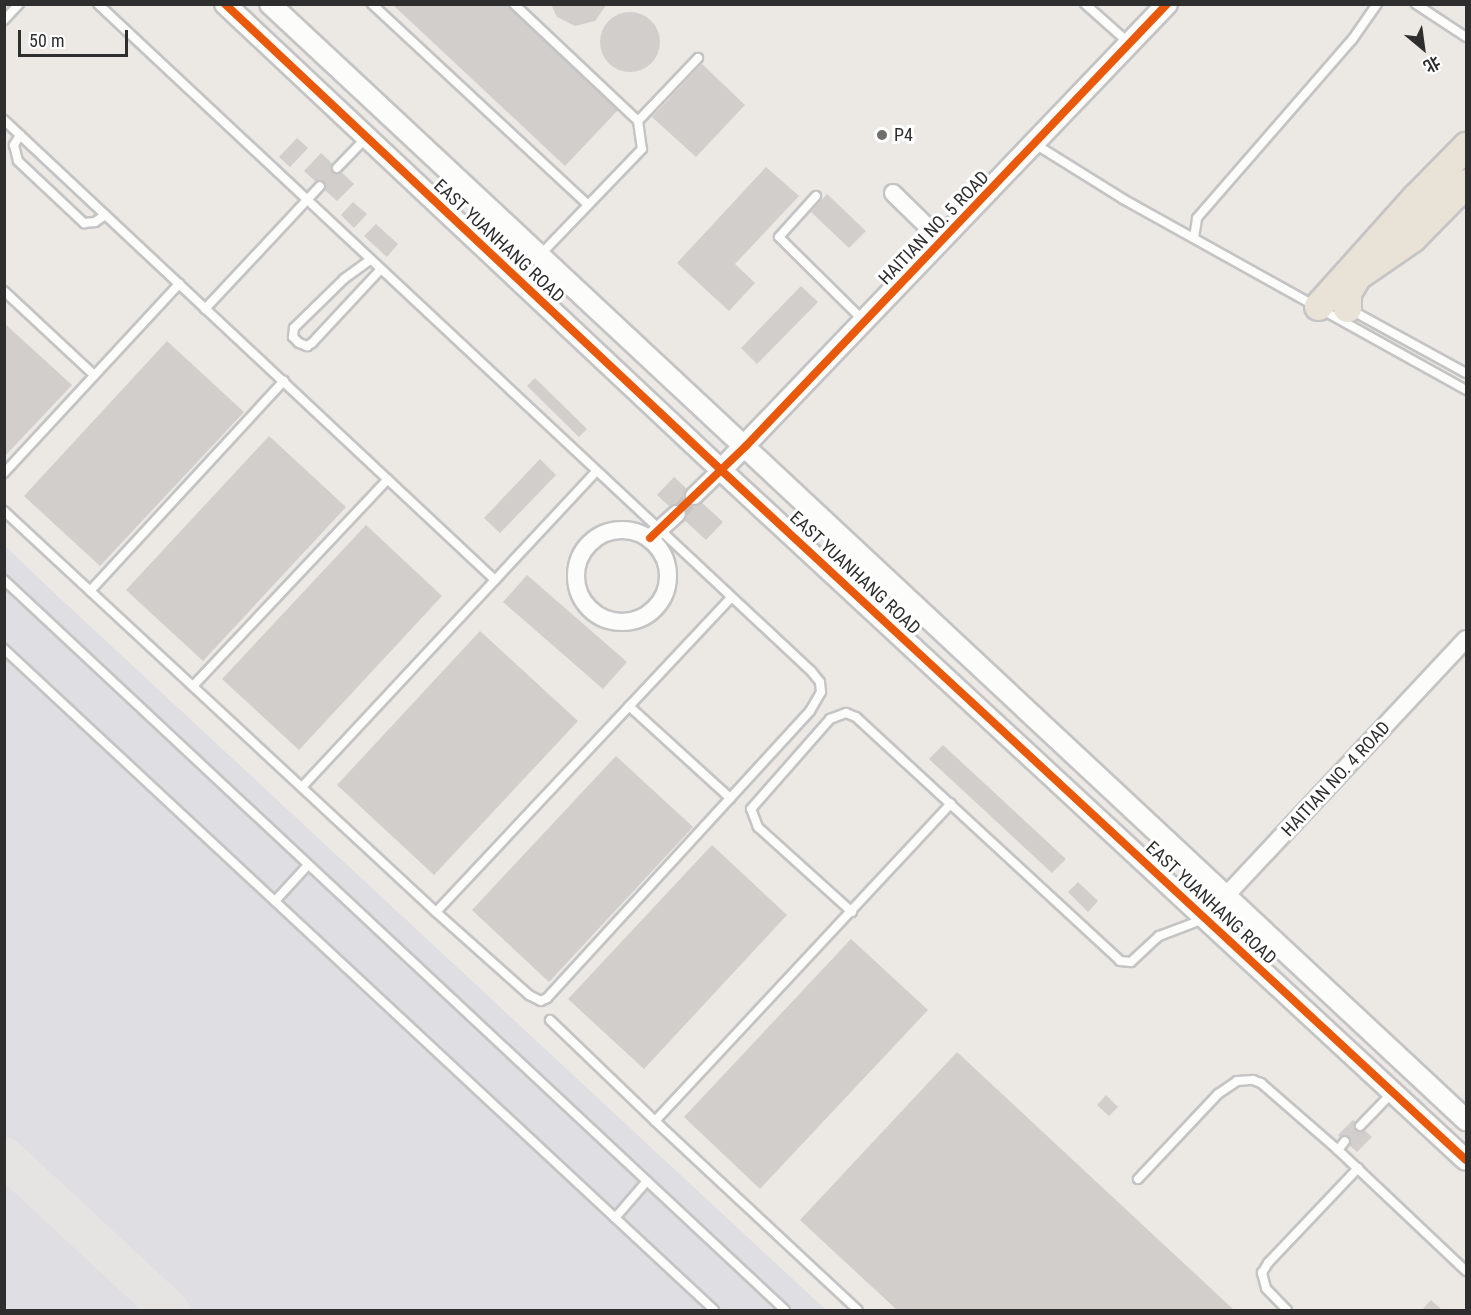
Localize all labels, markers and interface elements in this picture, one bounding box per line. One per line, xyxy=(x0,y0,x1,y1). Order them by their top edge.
scale bar xyxy=(21,18,130,56)
north arrow xyxy=(1393,18,1453,78)
text: 50 m xyxy=(29,30,64,51)
text: 北 xyxy=(1420,52,1444,76)
place label: P4 xyxy=(894,124,913,146)
marker: P4 xyxy=(875,128,889,142)
street label: HAITIAN NO. 5 ROAD xyxy=(874,167,994,289)
street label: EAST YUANHANG ROAD xyxy=(429,175,569,307)
street label: EAST YUANHANG ROAD xyxy=(785,507,925,639)
street label: HAITIAN NO. 4 ROAD xyxy=(1277,717,1395,841)
street label: EAST YUANHANG ROAD xyxy=(1141,837,1281,969)

